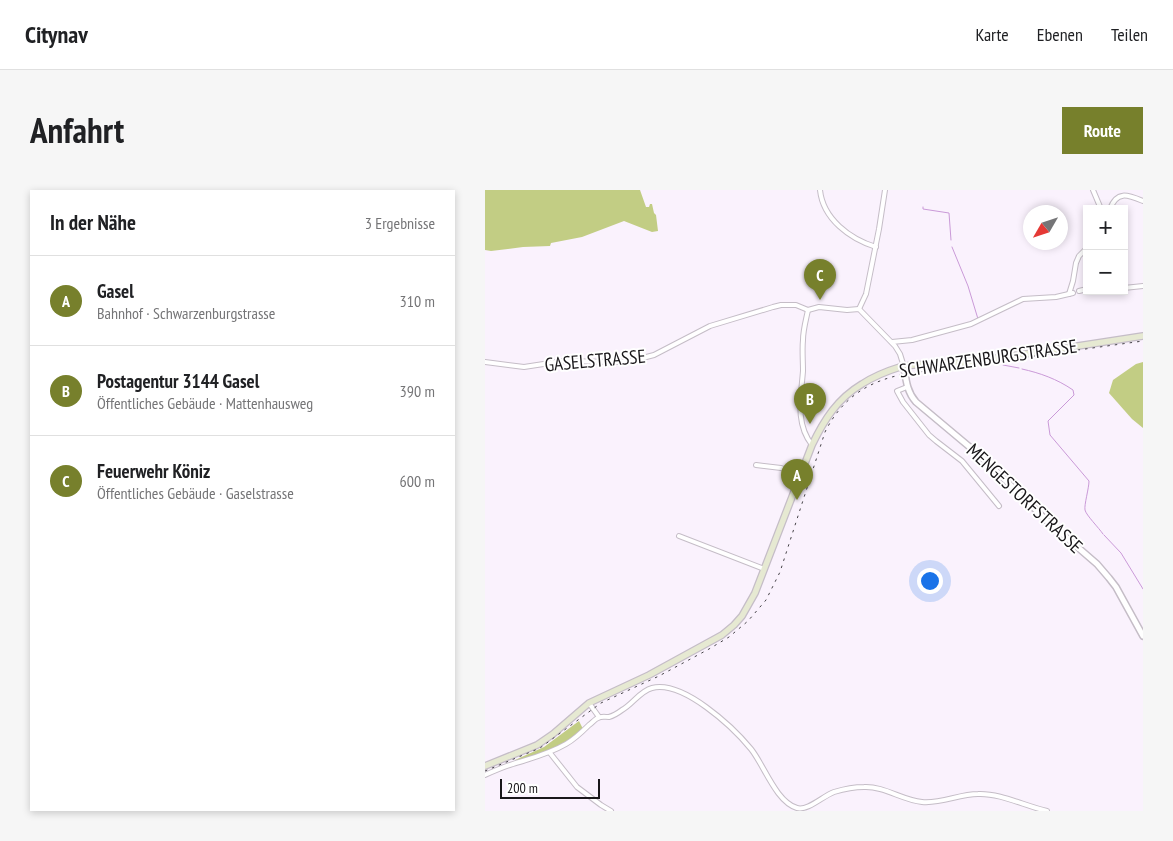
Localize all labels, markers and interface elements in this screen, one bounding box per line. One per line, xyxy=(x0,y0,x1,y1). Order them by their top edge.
text: Citynav xyxy=(25,19,88,50)
text: Karte xyxy=(975,23,1009,46)
text: Ebenen xyxy=(1037,23,1083,46)
text: Teilen xyxy=(1111,23,1148,46)
text: Anfahrt xyxy=(30,107,124,153)
button: Route xyxy=(1062,107,1143,154)
north arrow xyxy=(1023,205,1068,250)
map controls xyxy=(1083,205,1128,295)
button: + xyxy=(1083,205,1128,250)
text: In der Nähe xyxy=(50,209,136,236)
text: 3 Ergebnisse xyxy=(365,213,435,233)
button: − xyxy=(1083,250,1128,295)
pin: C xyxy=(804,259,836,300)
text: Gasel xyxy=(97,279,134,303)
text: A xyxy=(62,291,70,311)
text: 310 m xyxy=(400,291,435,311)
text: Bahnhof · Schwarzenburgstrasse xyxy=(97,303,275,323)
street label: SCHWARZENBURGSTRASSE xyxy=(898,334,1078,382)
street label: GASELSTRASSE xyxy=(544,344,646,376)
text: Postagentur 3144 Gasel xyxy=(97,369,259,393)
text: B xyxy=(62,381,70,401)
text: 390 m xyxy=(400,381,435,401)
pin: B xyxy=(794,383,826,424)
text: Öffentliches Gebäude · Mattenhausweg xyxy=(97,393,313,413)
street label: MENGESTORFSTRASSE xyxy=(962,438,1088,558)
text: Feuerwehr Köniz xyxy=(97,459,210,483)
pin: A xyxy=(781,459,813,500)
text: C xyxy=(62,471,70,491)
text: 600 m xyxy=(400,471,435,491)
text: Öffentliches Gebäude · Gaselstrasse xyxy=(97,483,294,503)
your location xyxy=(917,568,943,594)
scale bar xyxy=(500,776,600,799)
text: 200 m xyxy=(507,779,538,797)

